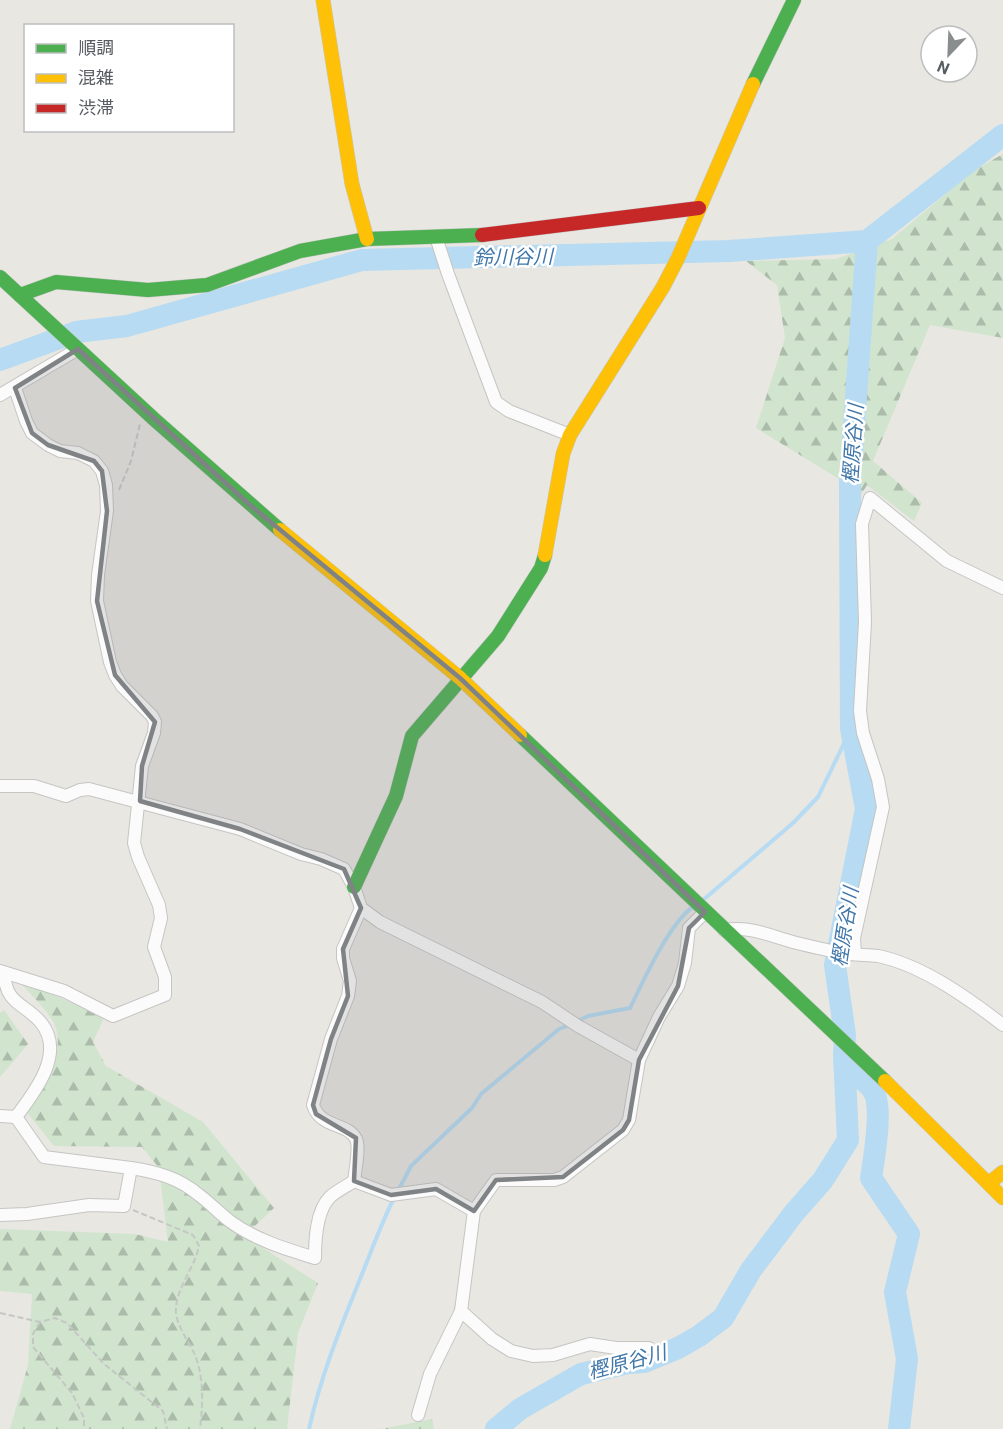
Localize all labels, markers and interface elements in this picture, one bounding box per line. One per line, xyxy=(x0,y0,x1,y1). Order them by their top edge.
legend xyxy=(24,24,234,132)
north arrow xyxy=(919,24,979,84)
text: 順調 xyxy=(78,37,114,58)
text: N xyxy=(934,56,952,78)
text: 混雑 xyxy=(78,67,114,88)
text: 渋滞 xyxy=(78,97,114,118)
water label: 鈴川谷川 xyxy=(473,244,555,270)
water label: 樫原谷川 xyxy=(838,401,868,485)
water label: 樫原谷川 xyxy=(827,884,863,968)
water label: 樫原谷川 xyxy=(585,1340,671,1384)

